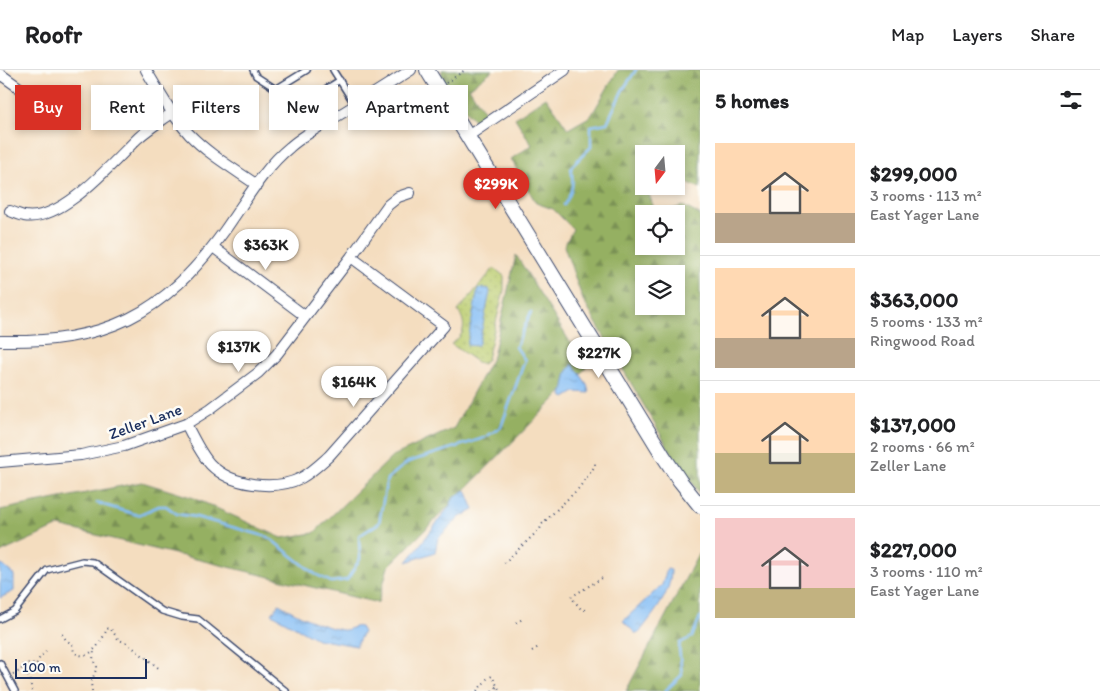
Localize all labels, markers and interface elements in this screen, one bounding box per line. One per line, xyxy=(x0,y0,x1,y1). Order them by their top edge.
text: Roofr xyxy=(25,20,82,49)
text: Map xyxy=(891,24,924,46)
text: Layers xyxy=(952,24,1002,46)
text: Share xyxy=(1030,24,1075,46)
chip: Buy xyxy=(15,85,81,130)
chip: Rent xyxy=(91,85,163,130)
chip: Filters xyxy=(173,85,259,130)
chip: New xyxy=(269,85,338,130)
chip: Apartment xyxy=(348,85,468,130)
icon: filters xyxy=(1057,86,1085,114)
text: 5 homes xyxy=(715,88,789,113)
north arrow xyxy=(635,145,685,195)
map controls xyxy=(635,145,685,315)
text: $299,000 xyxy=(870,161,957,186)
icon: home xyxy=(755,163,815,223)
pin: $299K xyxy=(461,168,531,210)
text: $299K xyxy=(474,174,518,193)
text: 3 rooms · 113 m² xyxy=(870,186,982,205)
button: locate xyxy=(635,205,685,255)
text: East Yager Lane xyxy=(870,205,979,224)
pin: $363K xyxy=(231,228,301,271)
text: $363K xyxy=(244,235,288,254)
button: layers xyxy=(635,265,685,315)
text: $363,000 xyxy=(870,287,958,312)
icon: home xyxy=(755,288,815,348)
text: 5 rooms · 133 m² xyxy=(870,312,983,331)
pin: $137K xyxy=(204,330,274,373)
text: Ringwood Road xyxy=(870,331,975,350)
pin: $227K xyxy=(564,336,634,379)
text: $137K xyxy=(218,337,260,356)
text: $227K xyxy=(577,343,621,362)
pin: $164K xyxy=(319,366,389,408)
text: $164K xyxy=(332,372,376,391)
street label: Zeller Lane xyxy=(106,399,184,443)
text: $137,000 xyxy=(870,412,956,437)
icon: home xyxy=(755,413,815,473)
text: 2 rooms · 66 m² xyxy=(870,437,975,456)
text: Zeller Lane xyxy=(870,456,946,475)
text: $227,000 xyxy=(870,537,957,562)
icon: home xyxy=(755,538,815,598)
text: 3 rooms · 110 m² xyxy=(870,562,983,581)
text: East Yager Lane xyxy=(870,581,979,600)
scale bar xyxy=(15,656,148,679)
text: 100 m xyxy=(22,659,61,676)

